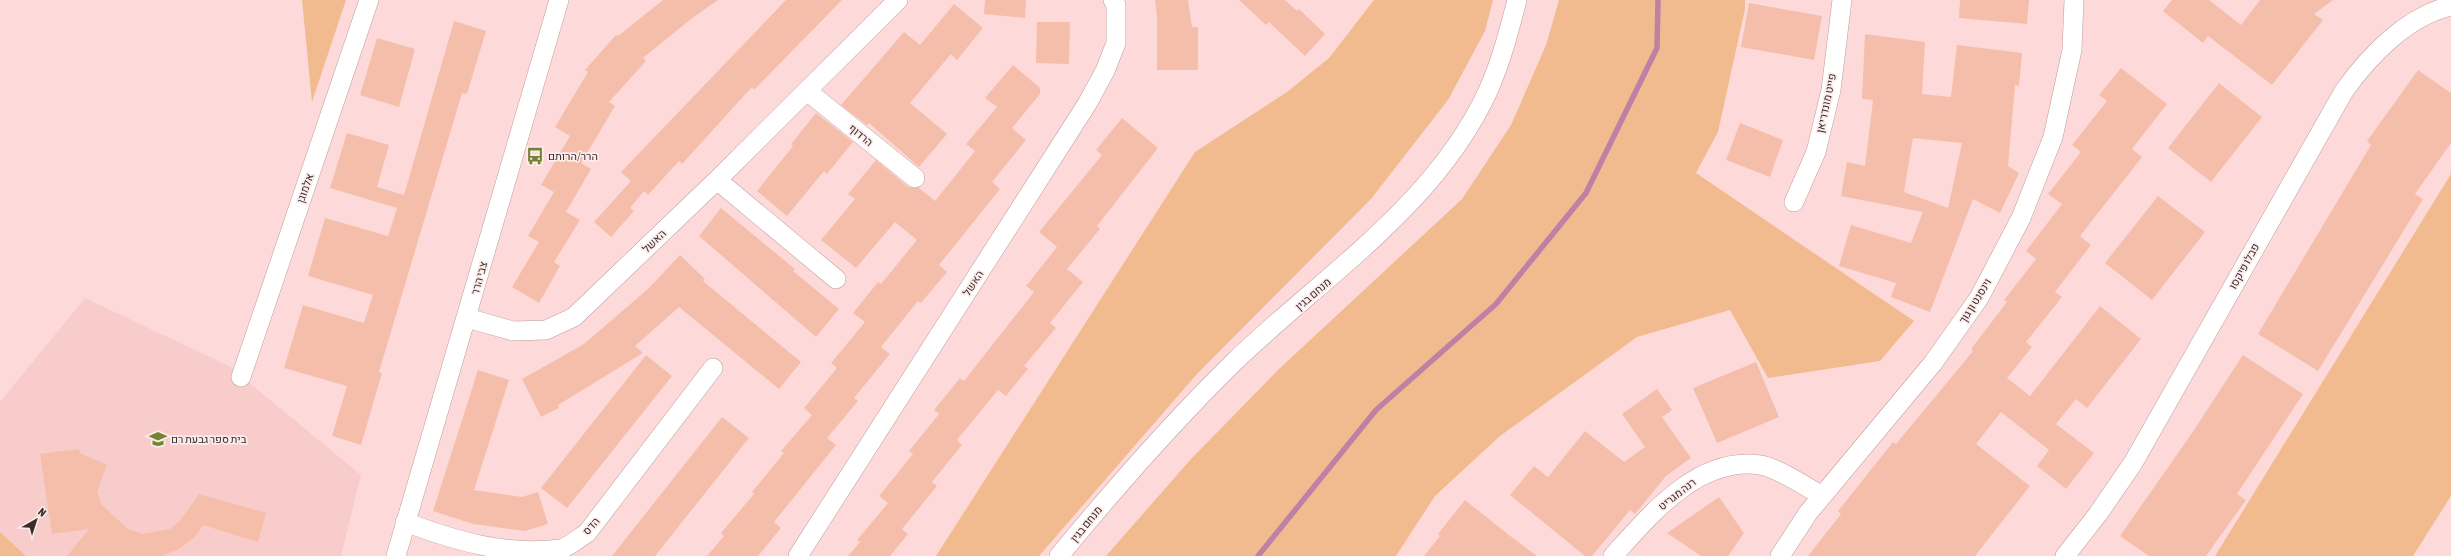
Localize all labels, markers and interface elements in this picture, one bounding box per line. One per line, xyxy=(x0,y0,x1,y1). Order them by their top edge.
street label: פייט מונדריאן xyxy=(1814,72,1838,134)
street label: הרדוף xyxy=(847,122,875,148)
bus stop icon: הרר/הרותם xyxy=(525,146,545,166)
place label: הרר/הרותם xyxy=(548,150,598,162)
street label: אלמוגן xyxy=(294,172,316,204)
street label: האשל xyxy=(640,227,668,255)
street label: פבלו פיקסו xyxy=(2227,241,2261,291)
street label: צבי הרר xyxy=(469,260,489,296)
street label: האשל xyxy=(960,268,986,298)
street label: מנחם בגין xyxy=(1293,275,1333,313)
street label: וינסנט ון גוך xyxy=(1956,276,1994,326)
school or university icon: בית ספר גבעת רם xyxy=(148,429,168,449)
place label: בית ספר גבעת רם xyxy=(171,433,247,445)
street label: רנה מגריט xyxy=(1656,476,1698,512)
north arrow xyxy=(16,500,56,540)
street label: מנחם בגין xyxy=(1068,504,1104,544)
text: N xyxy=(36,506,49,519)
street label: הדס xyxy=(580,515,602,537)

